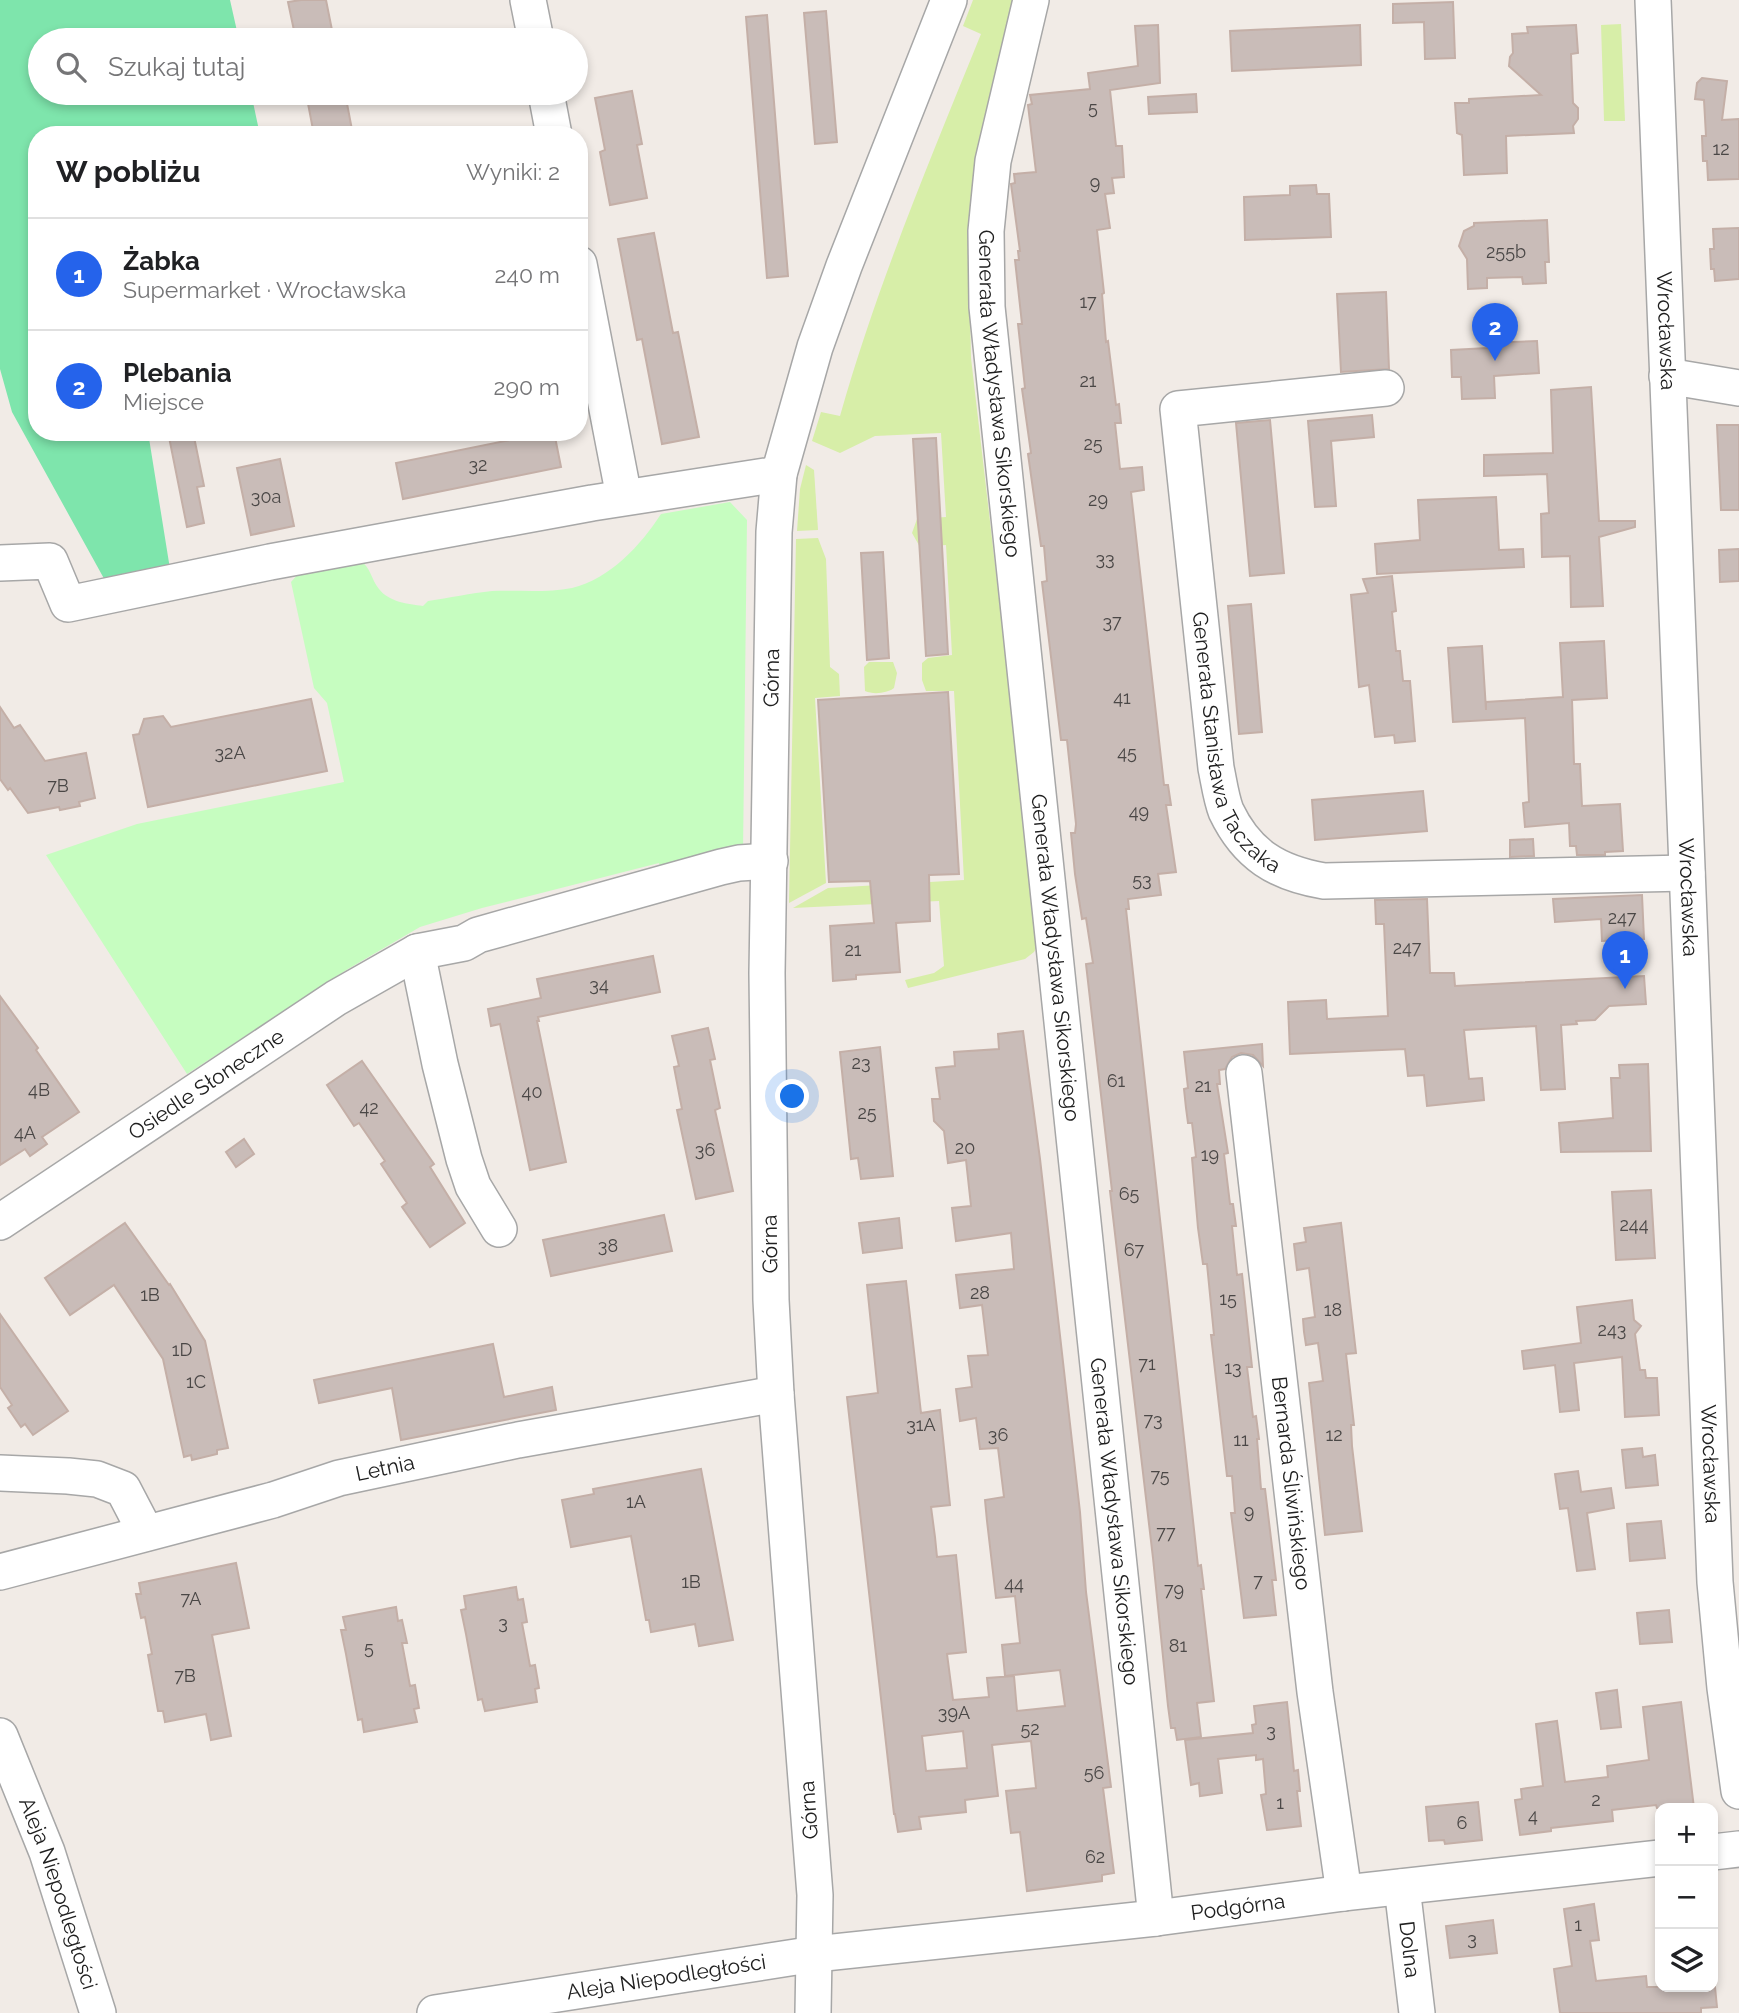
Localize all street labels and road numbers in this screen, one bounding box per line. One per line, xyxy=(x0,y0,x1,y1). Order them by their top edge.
street label: Generała Władysława Sikorskiego xyxy=(974,229,1026,559)
street label: Wrocławska xyxy=(1652,271,1681,391)
street label: Generała Stanisława Taczaka xyxy=(1188,610,1285,878)
street label: Górna xyxy=(758,648,784,707)
street label: Generała Władysława Sikorskiego xyxy=(1026,793,1085,1123)
street label: Wrocławska xyxy=(1674,837,1703,957)
street label: Osiedle Słoneczne xyxy=(124,1023,289,1145)
street label: Górna xyxy=(756,1214,783,1274)
street label: Generała Władysława Sikorskiego xyxy=(1085,1356,1145,1687)
street label: Bernarda Śliwińskiego xyxy=(1267,1375,1316,1591)
street label: Wrocławska xyxy=(1696,1404,1726,1524)
street label: Letnia xyxy=(353,1449,417,1486)
street label: Górna xyxy=(794,1780,823,1840)
street label: Aleja Niepodległości xyxy=(14,1793,103,1992)
street label: Podgórna xyxy=(1189,1888,1286,1925)
street label: Dolna xyxy=(1394,1920,1426,1979)
street label: Aleja Niepodległości xyxy=(565,1949,768,2004)

